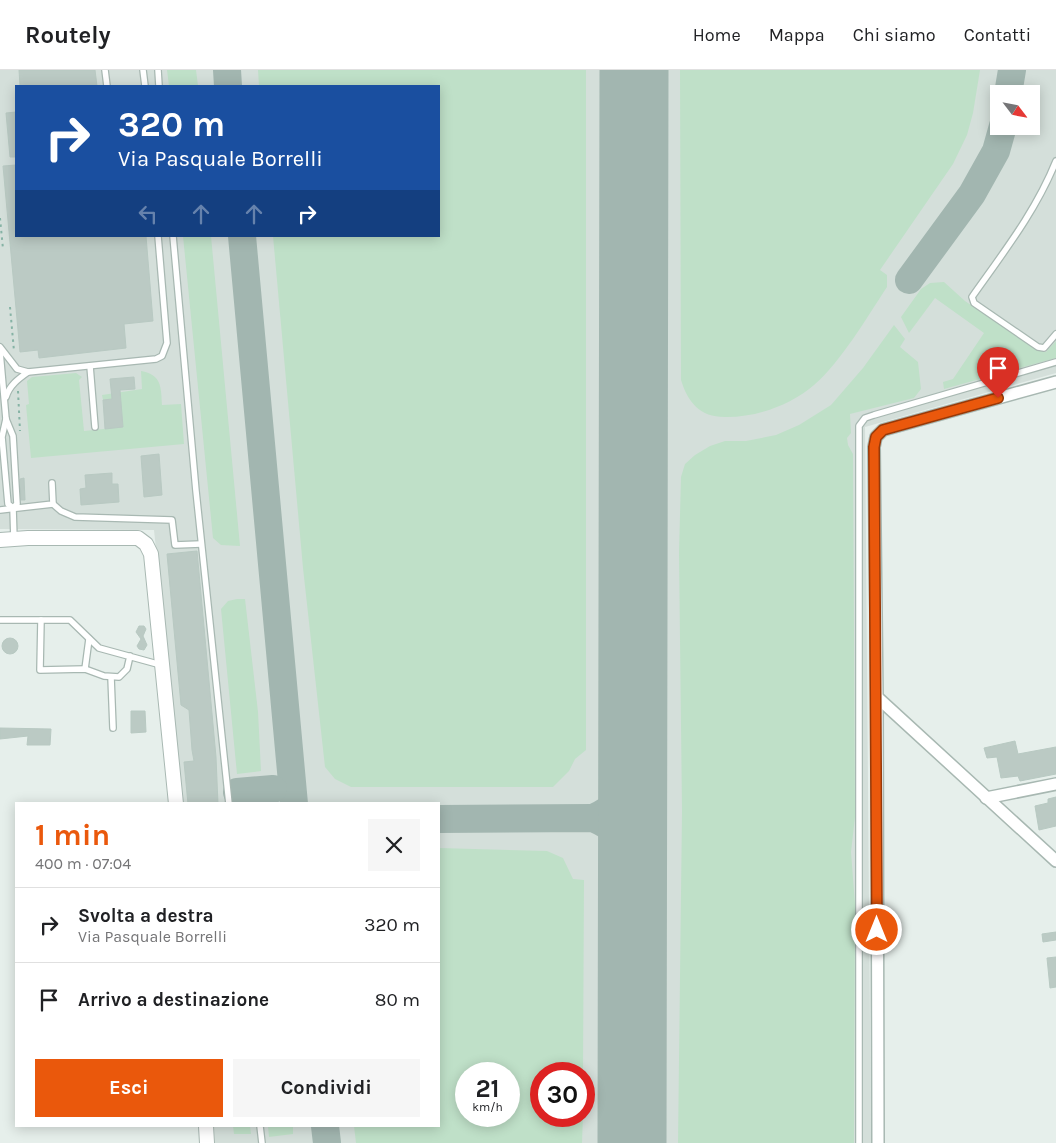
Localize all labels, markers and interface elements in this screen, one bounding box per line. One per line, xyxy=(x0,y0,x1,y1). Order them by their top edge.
text: Routely xyxy=(25,21,111,49)
text: Home xyxy=(693,24,741,46)
text: Mappa xyxy=(769,24,825,46)
text: Chi siamo xyxy=(853,24,936,46)
text: Contatti xyxy=(964,24,1031,46)
north arrow xyxy=(990,85,1040,135)
map controls xyxy=(990,85,1040,135)
text: 320 m xyxy=(118,104,225,145)
icon: right xyxy=(35,105,100,170)
text: Via Pasquale Borrelli xyxy=(118,146,323,172)
icon: left xyxy=(134,200,162,228)
icon: ahead xyxy=(187,200,215,228)
icon: ahead xyxy=(240,200,268,228)
icon: right xyxy=(293,200,321,228)
pin xyxy=(977,347,1019,398)
icon: arrive xyxy=(984,354,1012,382)
text: 1 min xyxy=(35,817,110,853)
button: close xyxy=(368,819,420,871)
text: 400 m · 07:04 xyxy=(35,854,131,873)
position arrow xyxy=(850,903,902,955)
text: Svolta a destra xyxy=(78,905,214,927)
icon: right xyxy=(35,911,63,939)
text: 320 m xyxy=(364,914,420,936)
text: Via Pasquale Borrelli xyxy=(78,927,227,946)
icon: arrive xyxy=(35,986,63,1014)
text: Arrivo a destinazione xyxy=(78,989,269,1011)
text: 80 m xyxy=(375,989,420,1011)
button: Esci xyxy=(35,1059,223,1117)
button: Condividi xyxy=(233,1059,420,1117)
speed limit sign: 30 xyxy=(530,1062,595,1127)
text: 21 xyxy=(475,1074,500,1103)
text: km/h xyxy=(472,1100,503,1114)

